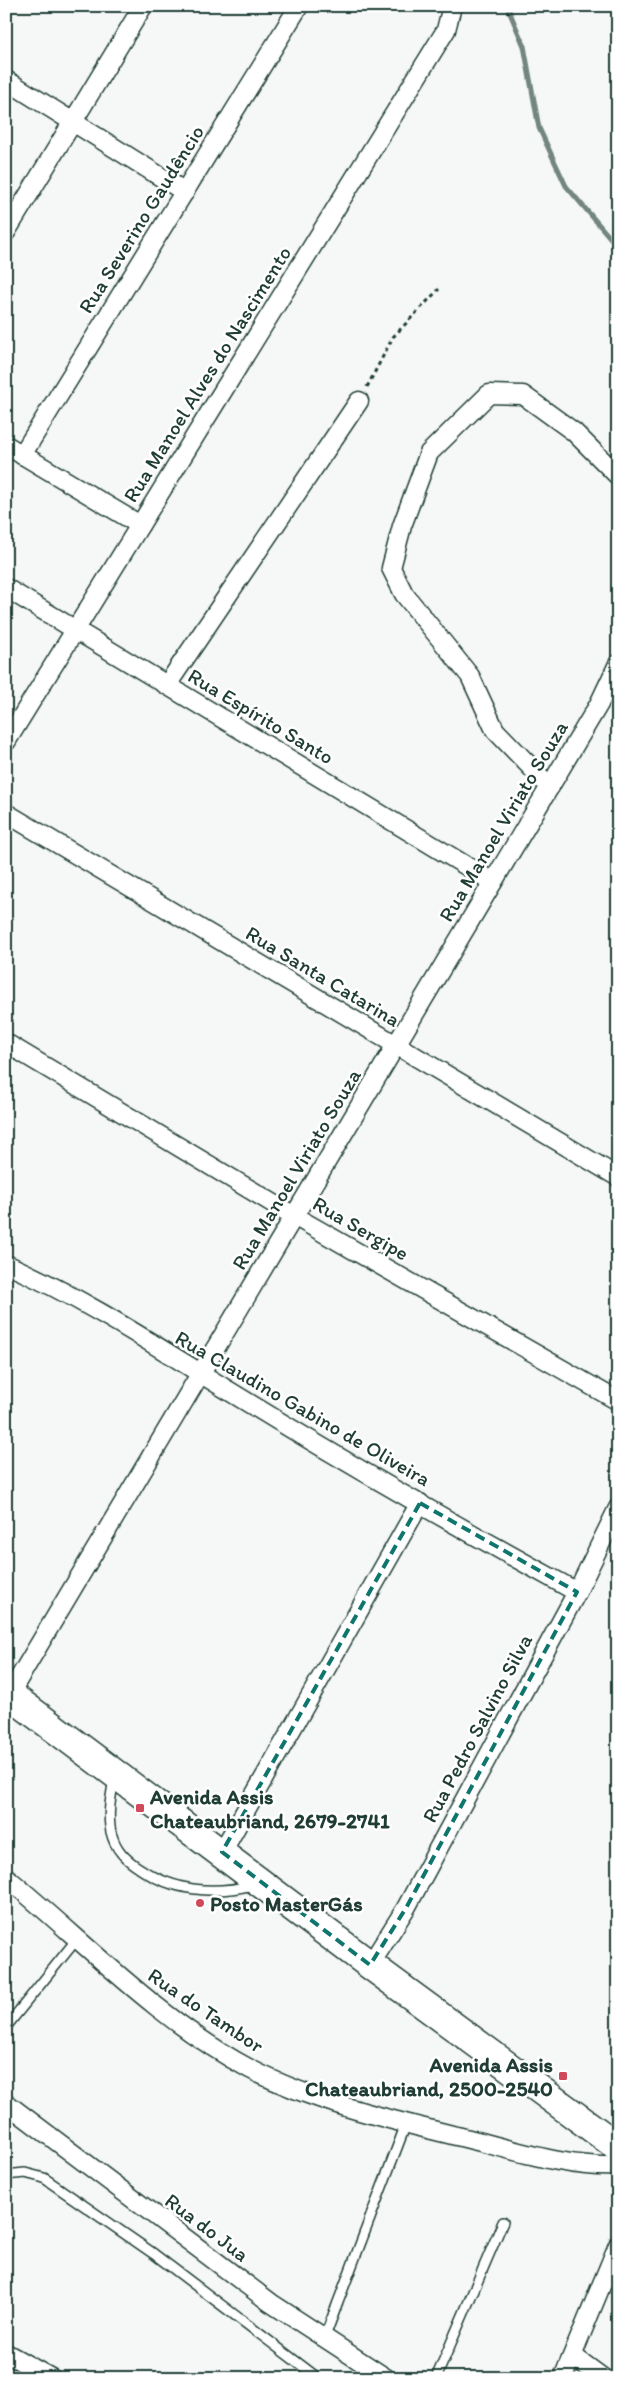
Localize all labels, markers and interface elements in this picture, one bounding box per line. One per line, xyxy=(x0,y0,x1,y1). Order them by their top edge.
street label: Rua Severino Gaudêncio xyxy=(73,120,209,318)
street label: Rua Manoel Alves do Nascimento xyxy=(118,241,296,507)
street label: Rua Espírito Santo xyxy=(184,663,338,769)
street label: Rua Manoel Viriato Souza xyxy=(433,716,573,926)
street label: Rua Santa Catarina xyxy=(241,920,405,1032)
street label: Rua Manoel Viriato Souza xyxy=(226,1064,366,1274)
street label: Rua Sergipe xyxy=(309,1190,413,1266)
street label: Rua Claudino Gabino de Oliveira xyxy=(171,1325,435,1491)
street label: Rua Pedro Salvino Silva xyxy=(417,1629,537,1827)
place label: Avenida Assis Chateaubriand, 2679-2741 xyxy=(149,1784,390,1833)
marker: Avenida Assis Chateaubriand, 2679-2741 xyxy=(134,1802,146,1814)
place label: Posto MasterGás xyxy=(210,1891,363,1916)
marker: Posto MasterGás xyxy=(194,1897,206,1909)
street label: Rua do Tambor xyxy=(144,1962,269,2058)
place label: Avenida Assis Chateaubriand, 2500-2540 xyxy=(305,2052,553,2101)
marker: Avenida Assis Chateaubriand, 2500-2540 xyxy=(557,2070,569,2082)
street label: Rua do Jua xyxy=(160,2187,254,2267)

